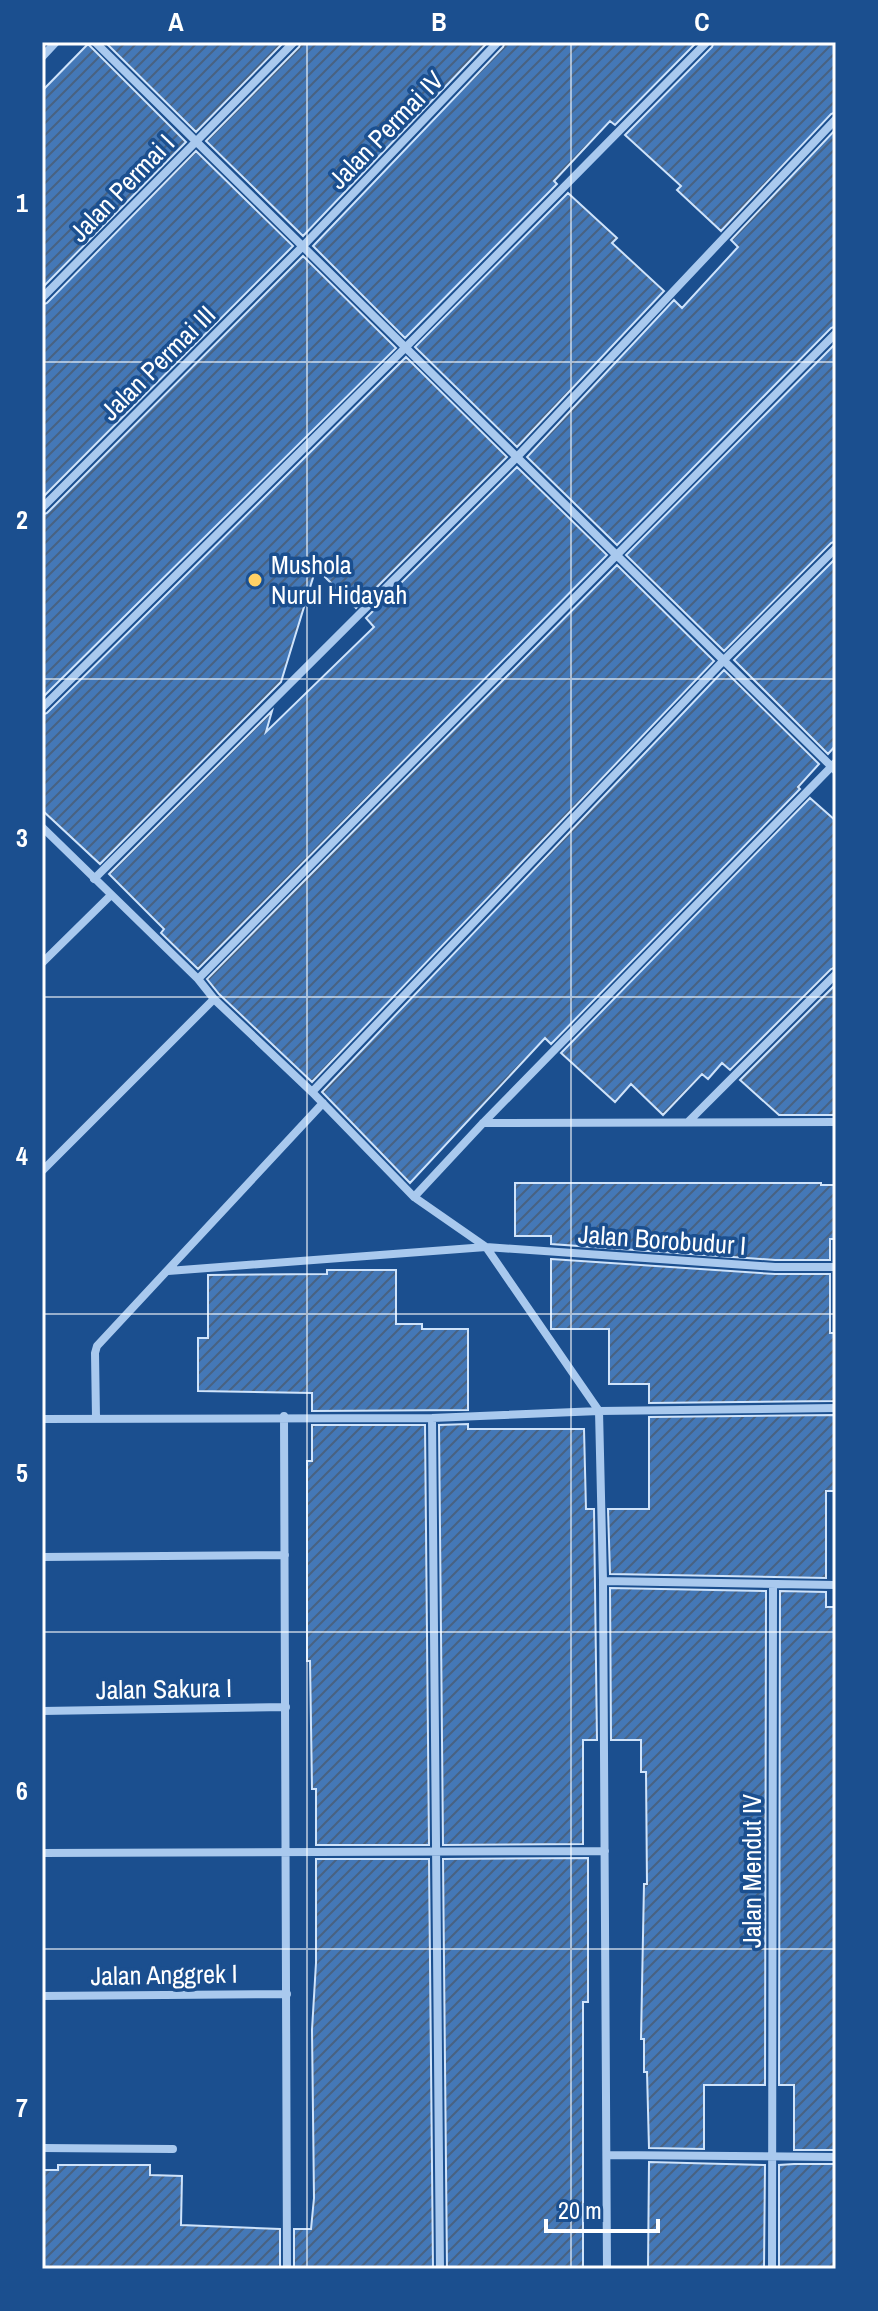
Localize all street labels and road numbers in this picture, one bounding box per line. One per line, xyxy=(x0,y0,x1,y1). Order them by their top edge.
street label: Jalan Permai IV xyxy=(320,62,451,196)
street label: Jalan Permai I xyxy=(61,126,182,249)
street label: Jalan Permai III xyxy=(92,297,223,428)
street label: Jalan Borobudur I xyxy=(577,1216,747,1263)
street label: Jalan Sakura I xyxy=(96,1670,232,1707)
street label: Jalan Mendut IV xyxy=(734,1793,769,1948)
street label: Jalan Anggrek I xyxy=(90,1956,238,1993)

